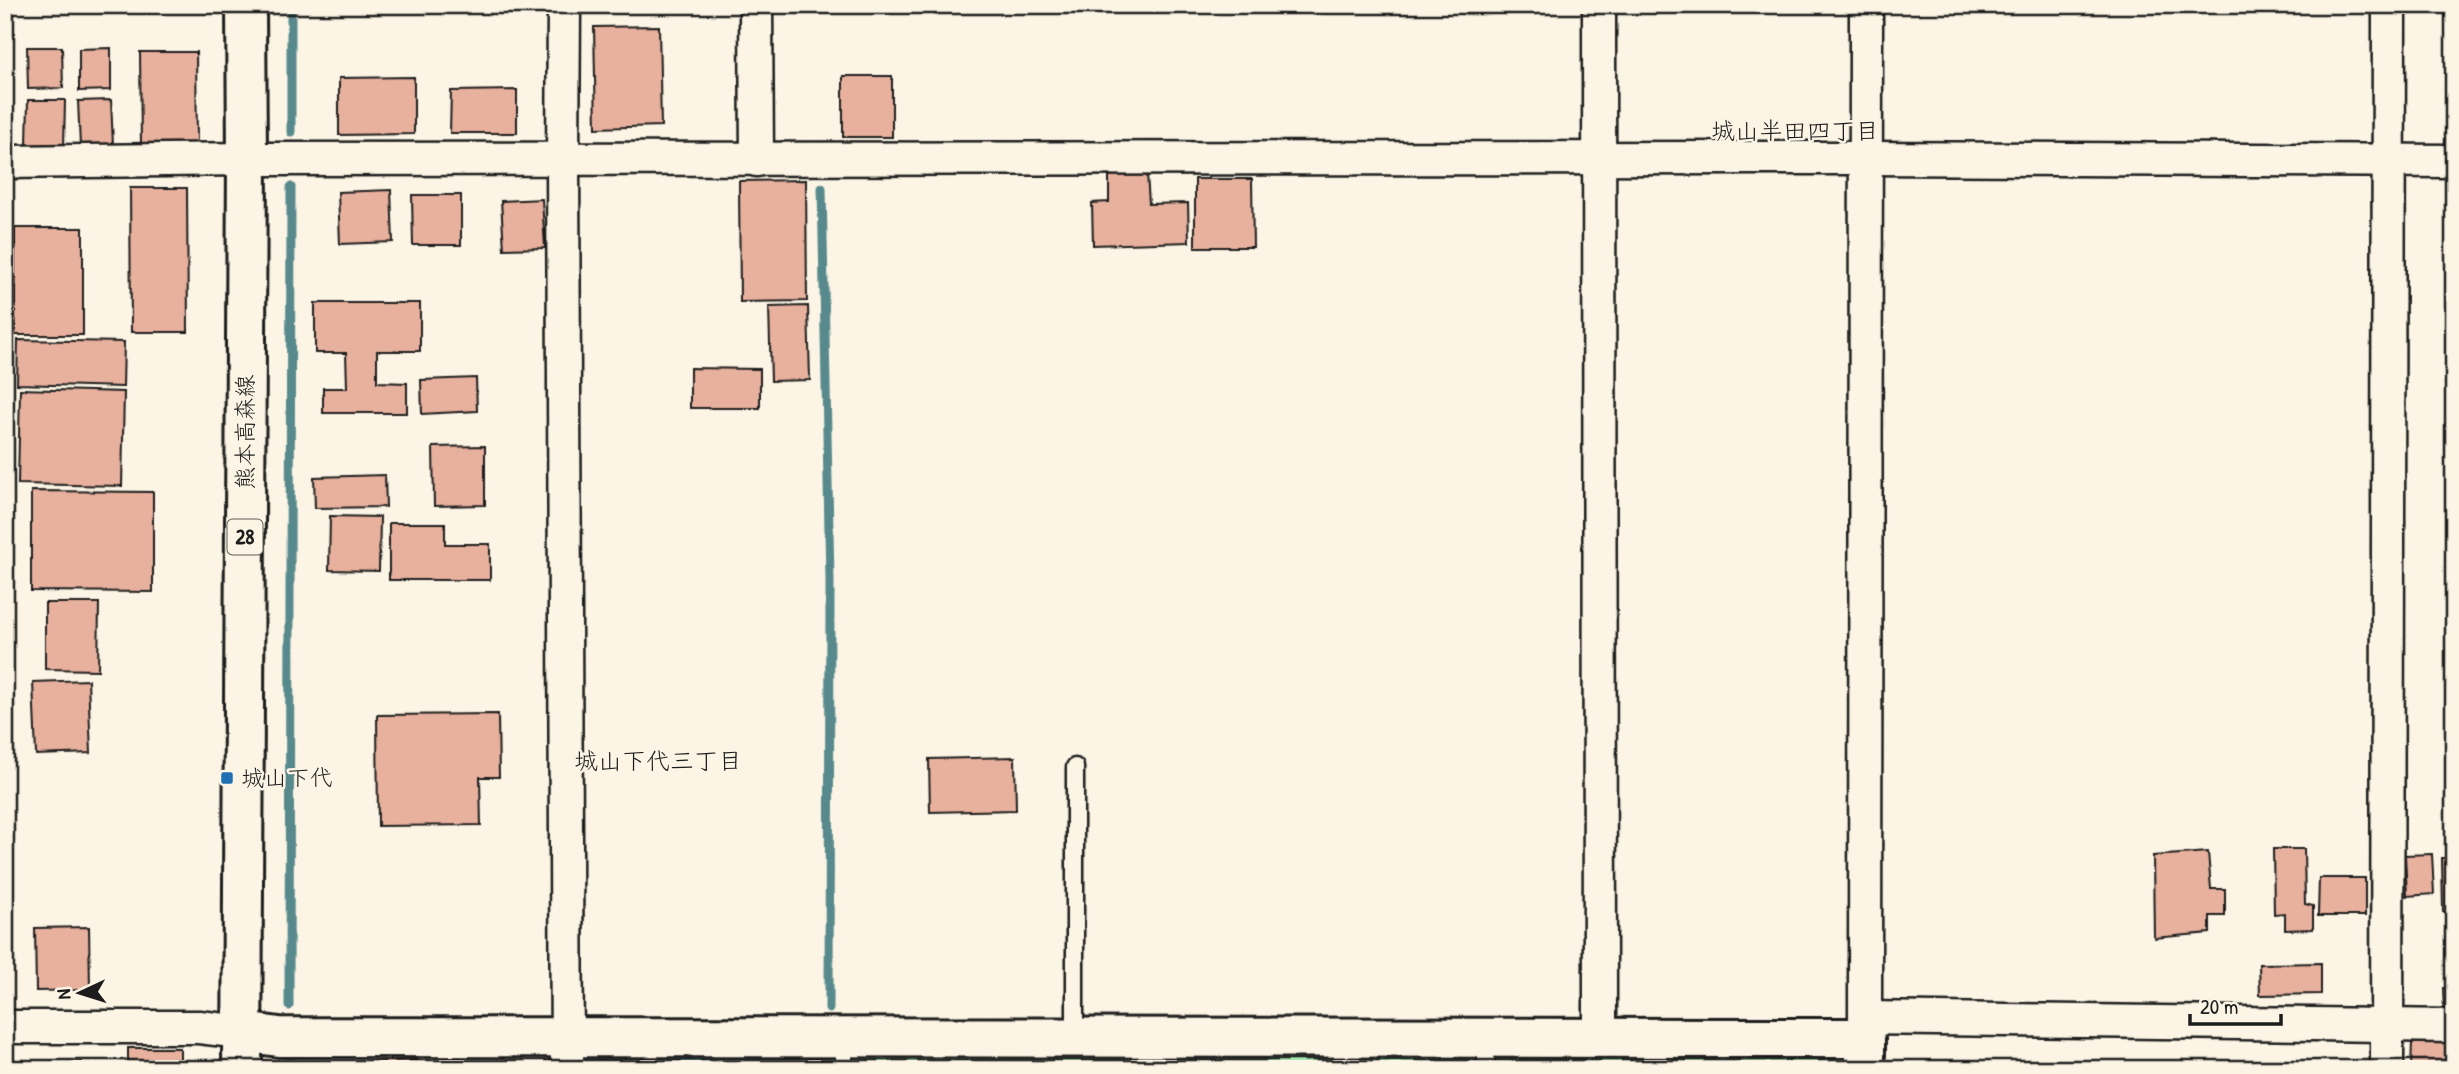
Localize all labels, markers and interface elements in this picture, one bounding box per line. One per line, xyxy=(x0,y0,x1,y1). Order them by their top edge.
district label: 城山半田四丁目 xyxy=(1711,114,1879,146)
street label: 熊本高森線 xyxy=(229,375,260,490)
road number: 28 xyxy=(228,520,262,554)
district label: 城山下代三丁目 xyxy=(574,744,742,776)
place label: 城山下代 xyxy=(241,762,333,793)
marker: 城山下代 xyxy=(219,770,235,786)
north arrow xyxy=(46,958,116,1028)
scale bar xyxy=(2190,983,2280,1027)
text: N xyxy=(50,988,76,1000)
text: 20 m xyxy=(2200,992,2238,1021)

